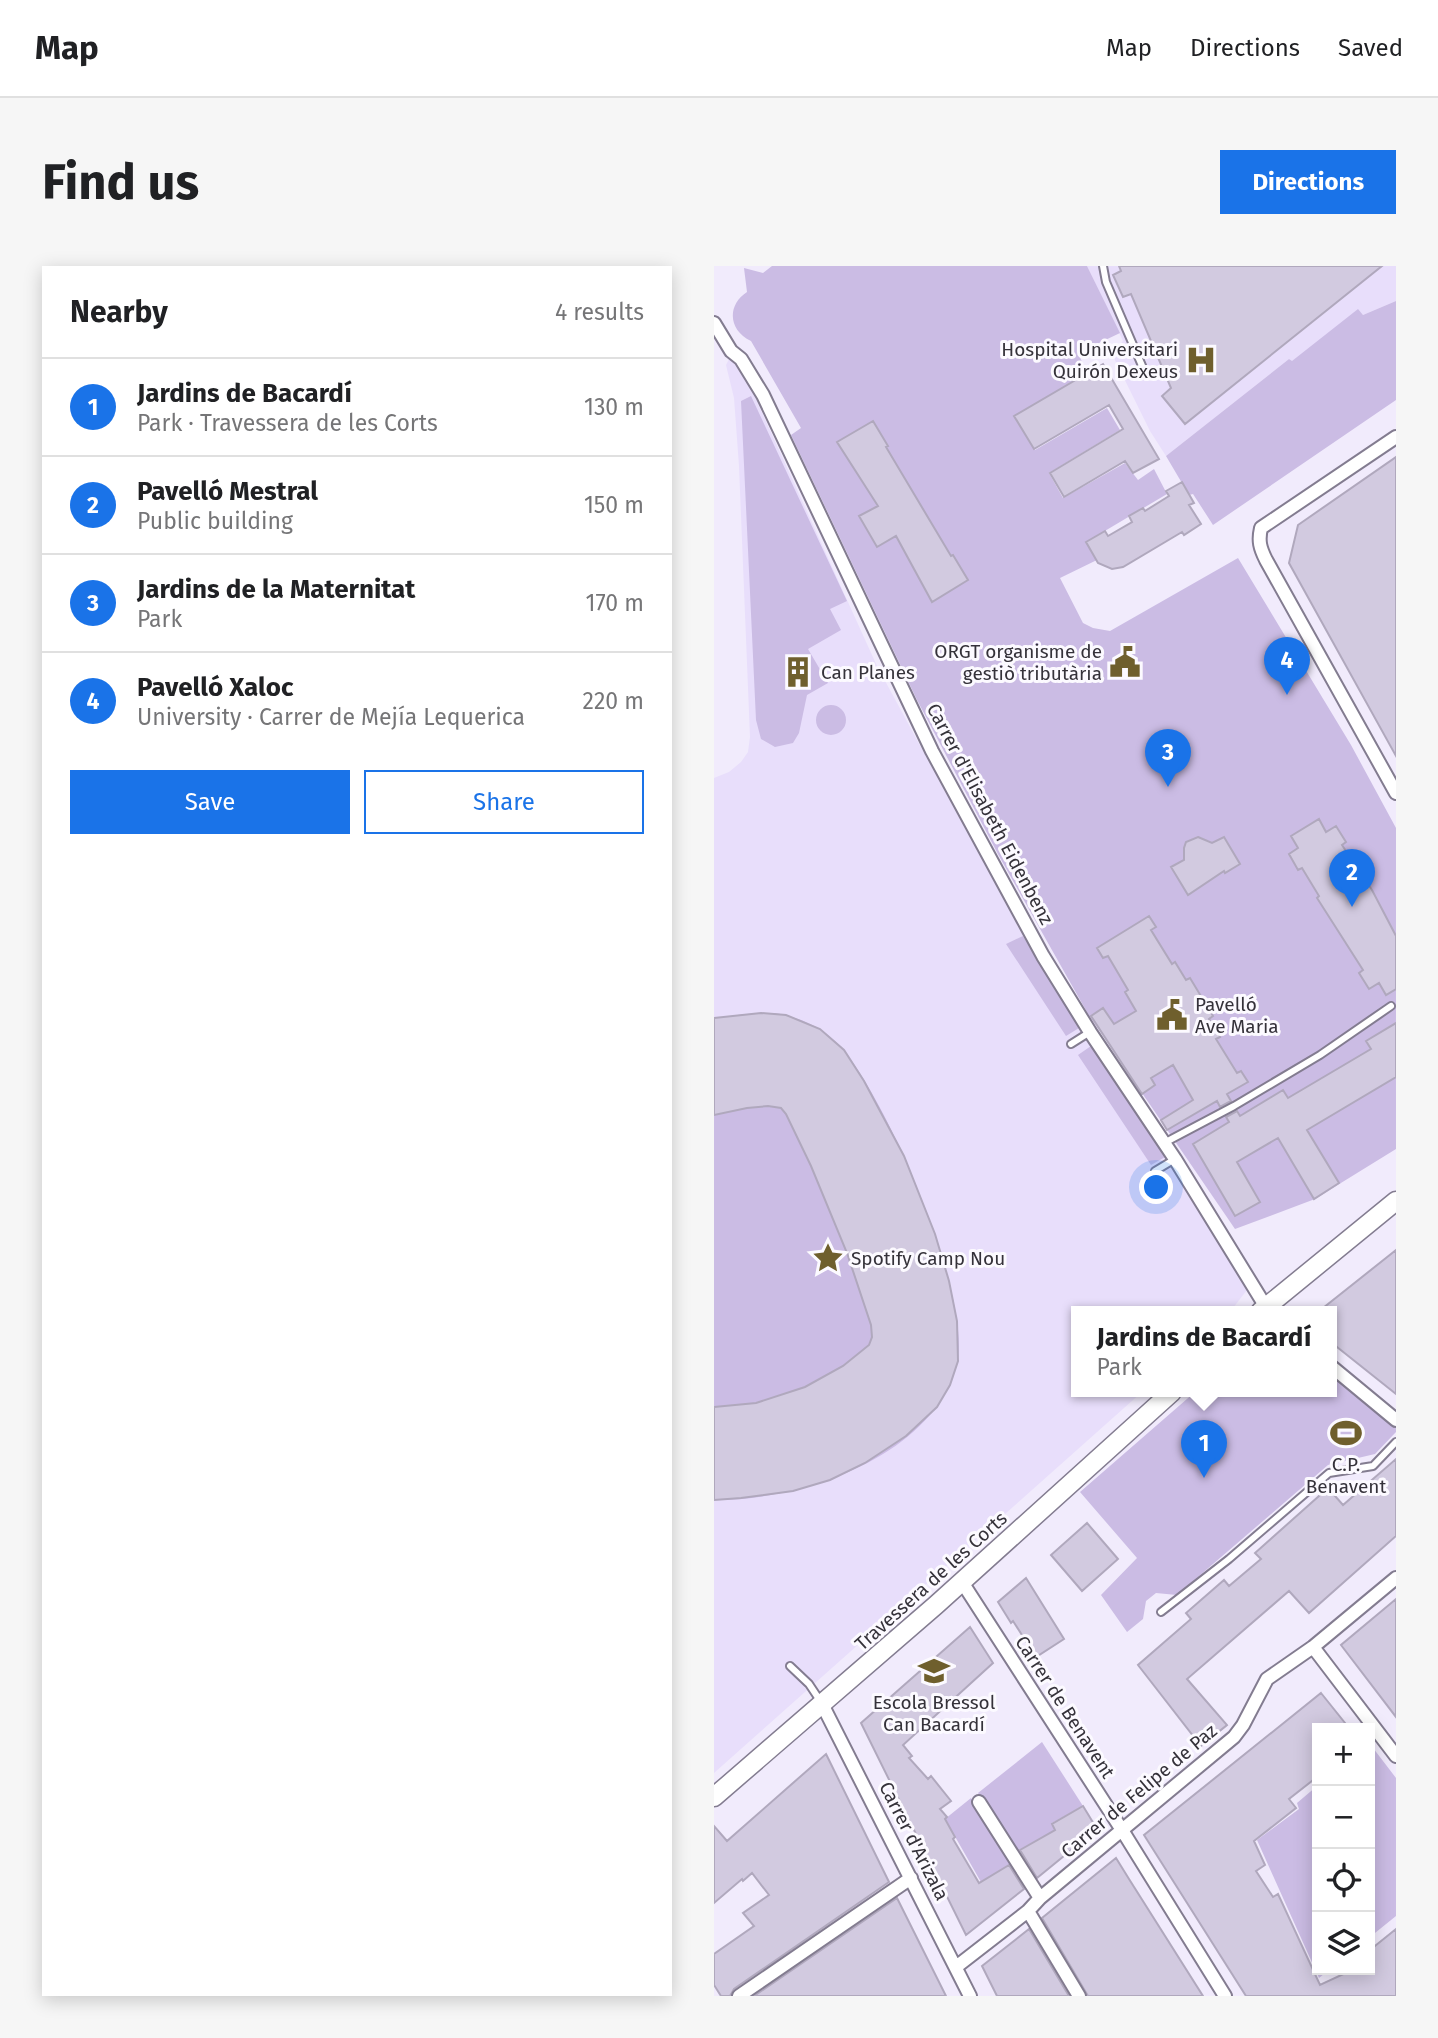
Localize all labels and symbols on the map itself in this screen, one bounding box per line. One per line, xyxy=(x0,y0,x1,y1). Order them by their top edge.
place label: Hospital Universitari Quirón Dexeus xyxy=(1001,338,1178,383)
hospital icon: Hospital Universitari Quirón Dexeus xyxy=(1184,343,1218,377)
pin: 4 xyxy=(1264,637,1310,695)
place label: ORGT organisme de gestiò tributària xyxy=(934,640,1102,685)
public building icon: ORGT organisme de gestiò tributària xyxy=(1108,645,1142,679)
building icon: Can Planes xyxy=(781,655,815,689)
place label: Can Planes xyxy=(821,661,915,684)
street label: Carrer d'Elisabeth Eidenbenz xyxy=(922,699,1058,929)
pin: 3 xyxy=(1145,729,1191,787)
pin: 2 xyxy=(1329,849,1375,907)
place label: Pavelló Ave Maria xyxy=(1195,993,1279,1038)
public building icon: Pavelló Ave Maria xyxy=(1155,998,1189,1032)
your location xyxy=(1139,1170,1173,1204)
place icon: Spotify Camp Nou xyxy=(811,1241,845,1275)
place label: Spotify Camp Nou xyxy=(851,1247,1005,1270)
sports icon: C.P. Benavent xyxy=(1329,1416,1363,1450)
pin: 1 xyxy=(1181,1420,1227,1478)
place label: C.P. Benavent xyxy=(1306,1453,1386,1498)
street label: Travessera de les Corts xyxy=(850,1507,1012,1655)
street label: Carrer de Benavent xyxy=(1010,1632,1120,1783)
school or university icon: Escola Bressol Can Bacardí xyxy=(917,1654,951,1688)
place label: Escola Bressol Can Bacardí xyxy=(873,1691,996,1736)
street label: Carrer de Felipe de Paz xyxy=(1056,1719,1222,1863)
street label: Carrer d'Arizala xyxy=(874,1778,954,1904)

